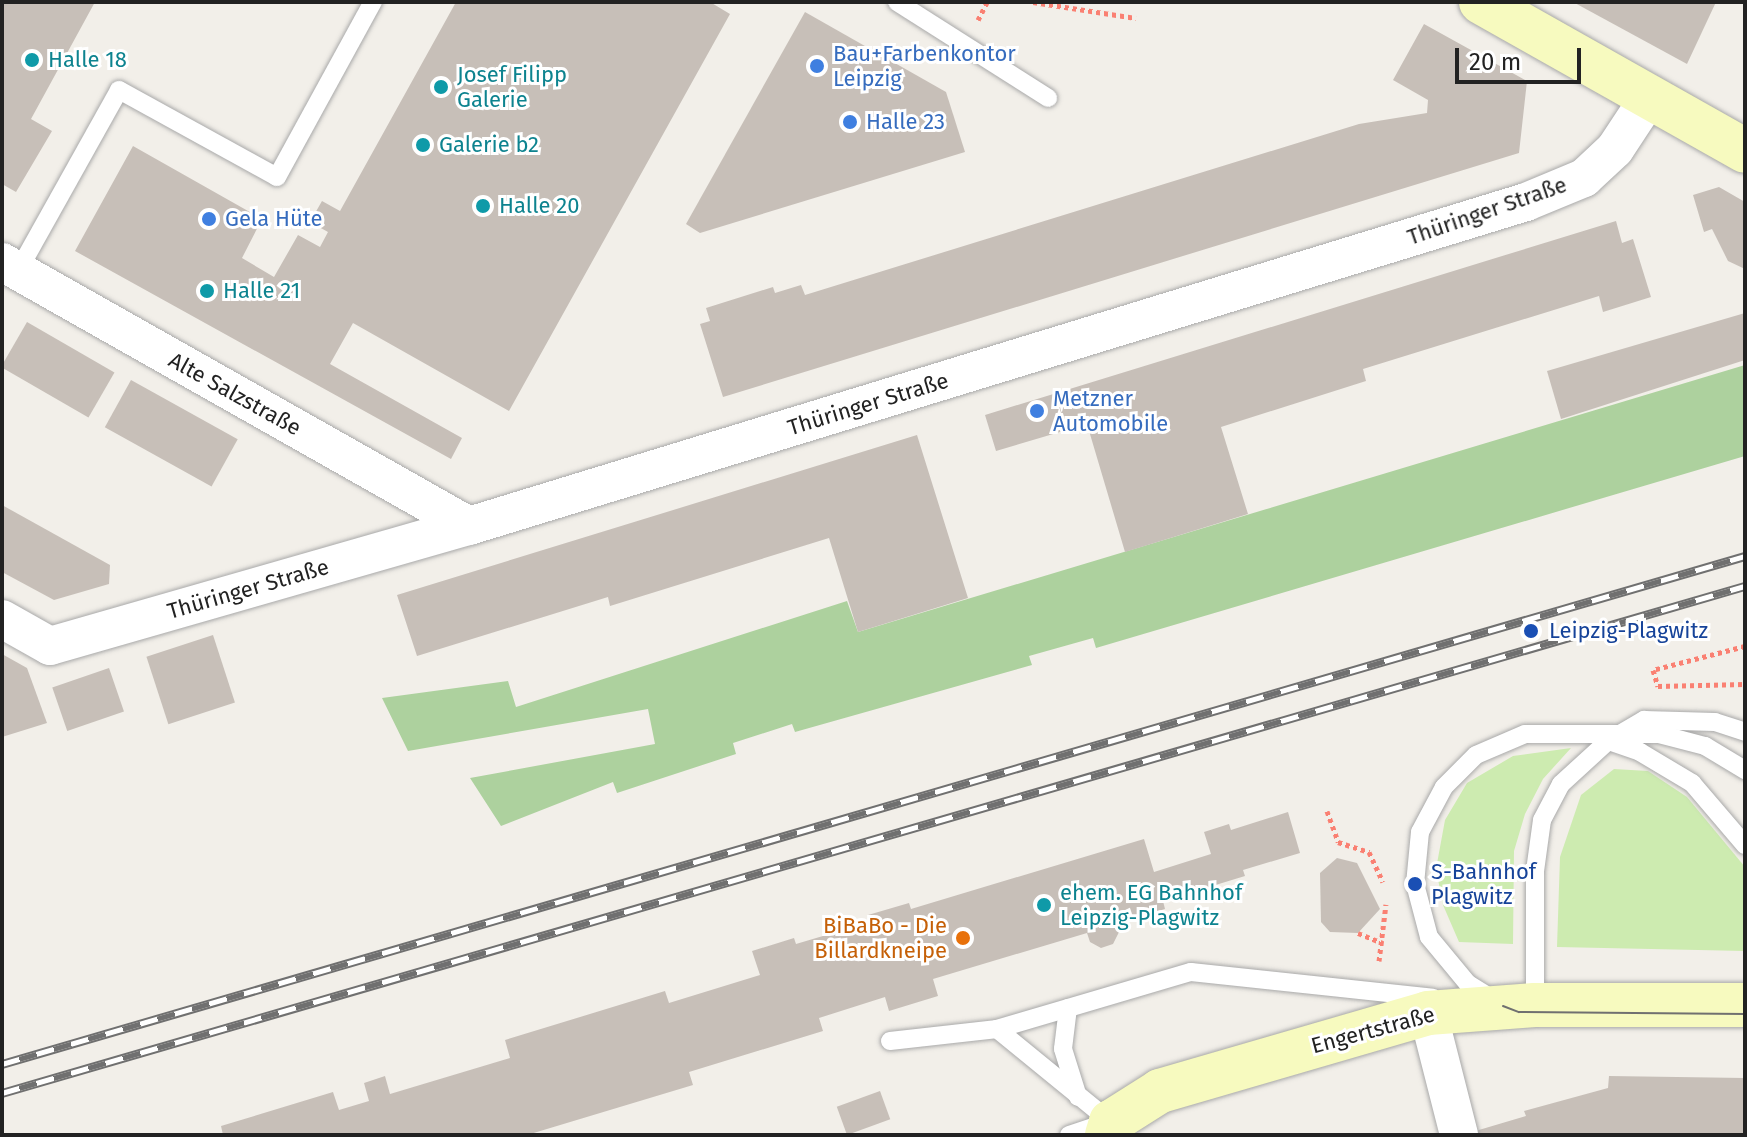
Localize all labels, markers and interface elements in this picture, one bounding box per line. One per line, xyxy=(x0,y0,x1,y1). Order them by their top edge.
scale bar xyxy=(1459,32,1585,82)
place label: Bau+Farbenkontor Leipzig xyxy=(833,40,1016,92)
place label: Halle 18 xyxy=(48,47,127,73)
text: 20 m xyxy=(1469,48,1521,76)
marker: Halle 18 xyxy=(23,51,41,69)
marker: Bau+Farbenkontor Leipzig xyxy=(808,57,826,75)
place label: Josef Filipp Galerie xyxy=(457,61,567,112)
marker: Josef Filipp Galerie xyxy=(432,78,450,96)
place label: Halle 23 xyxy=(866,109,945,135)
marker: Halle 23 xyxy=(841,113,859,131)
place label: Galerie b2 xyxy=(439,132,539,158)
marker: Galerie b2 xyxy=(414,136,432,154)
street label: Thüringer Straße xyxy=(1404,171,1570,251)
place label: Halle 20 xyxy=(499,193,579,219)
marker: Halle 20 xyxy=(474,197,492,215)
place label: Gela Hüte xyxy=(225,206,322,232)
marker: Gela Hüte xyxy=(200,210,218,228)
place label: Halle 21 xyxy=(223,278,300,304)
marker: Halle 21 xyxy=(198,282,216,300)
street label: Alte Salzstraße xyxy=(164,347,306,441)
street label: Thüringer Straße xyxy=(784,367,952,441)
place label: Metzner Automobile xyxy=(1053,385,1168,436)
marker: Metzner Automobile xyxy=(1028,402,1046,420)
street label: Thüringer Straße xyxy=(164,553,332,625)
place label: Leipzig-Plagwitz xyxy=(1549,618,1708,644)
marker: Leipzig-Plagwitz xyxy=(1520,620,1542,642)
place label: S-Bahnhof Plagwitz xyxy=(1431,858,1536,910)
marker: S-Bahnhof Plagwitz xyxy=(1406,875,1424,893)
place label: ehem. EG Bahnhof Leipzig-Plagwitz xyxy=(1060,879,1242,930)
marker: ehem. EG Bahnhof Leipzig-Plagwitz xyxy=(1035,896,1053,914)
place label: BiBaBo - Die Billardkneipe xyxy=(814,912,947,964)
marker: BiBaBo - Die Billardkneipe xyxy=(954,929,972,947)
street label: Engertstraße xyxy=(1308,1001,1438,1059)

